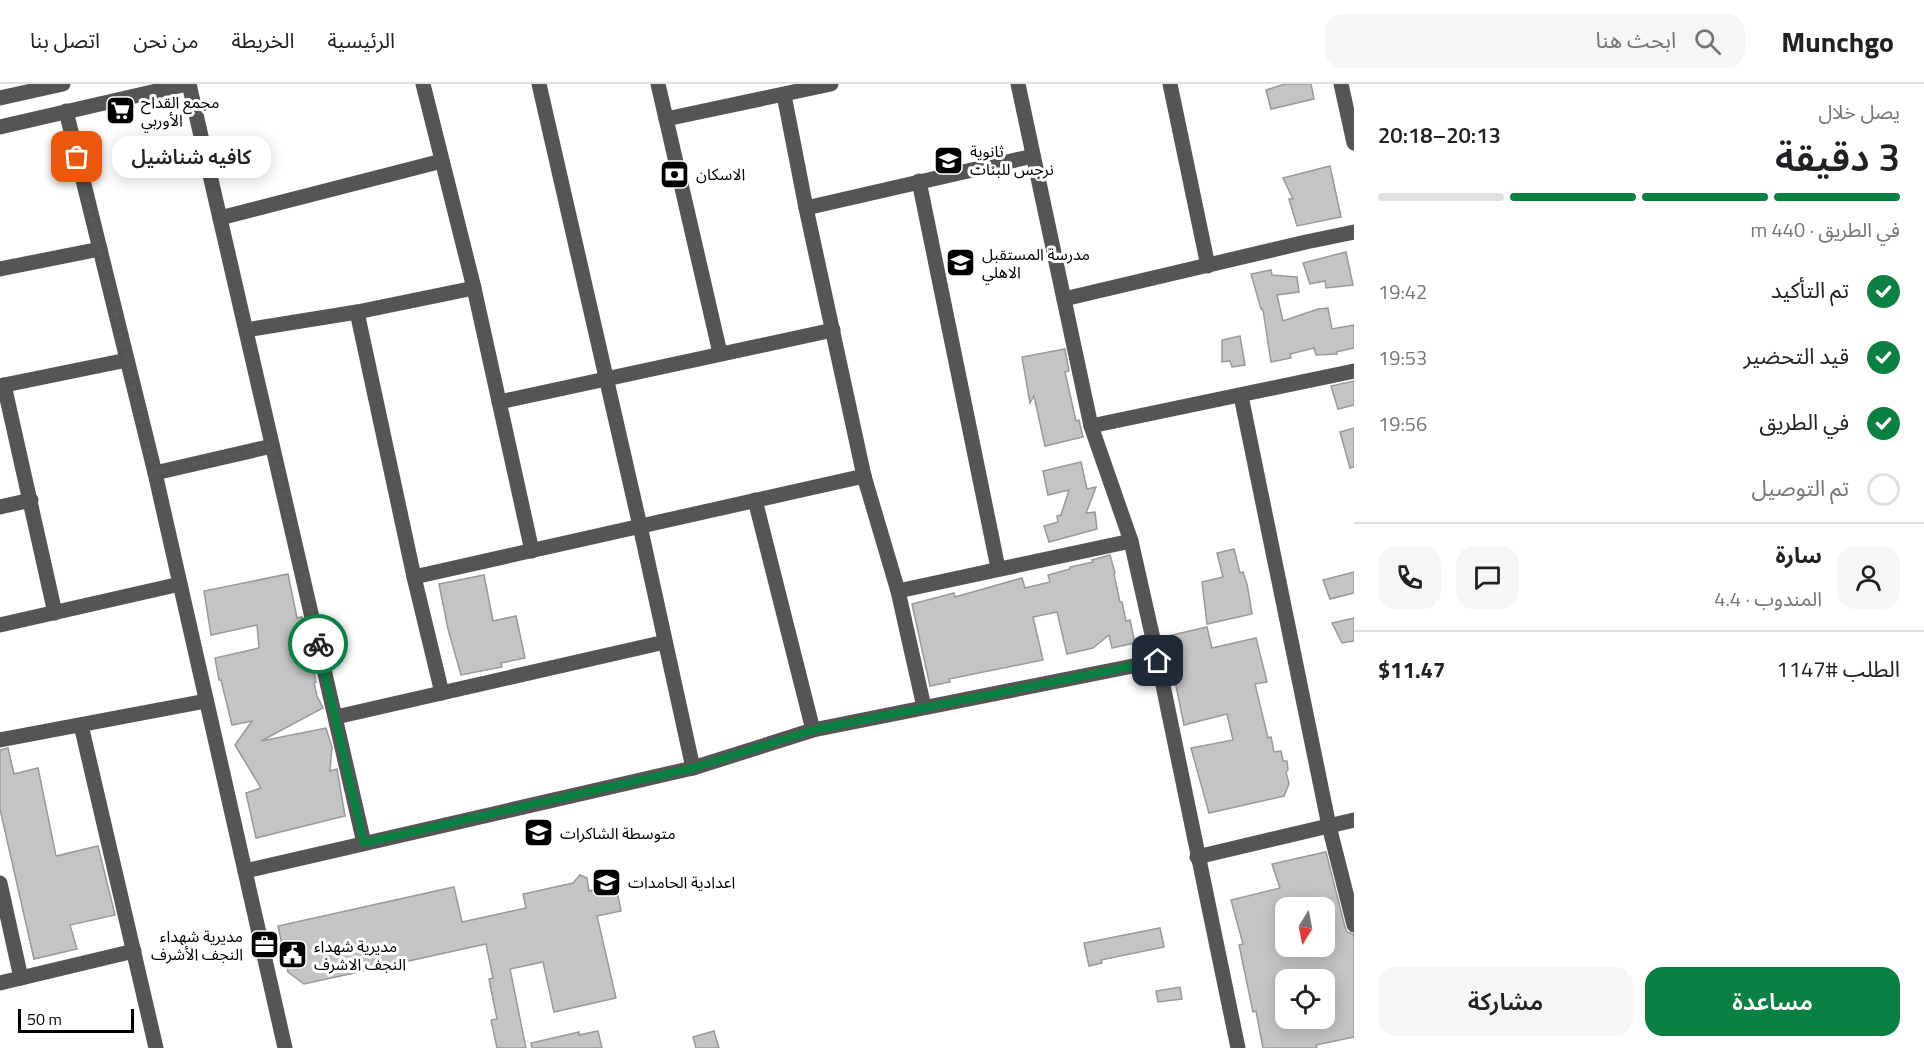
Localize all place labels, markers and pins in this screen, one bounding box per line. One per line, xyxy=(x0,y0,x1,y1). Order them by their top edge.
place label: مجمع القداح الأوربي xyxy=(141,90,219,133)
supermarket icon: مجمع القداح الأوربي xyxy=(104,95,136,127)
pin xyxy=(51,131,102,182)
callout: كافيه شناشيل xyxy=(113,136,272,178)
place label: ثانوية نرجس للبنات xyxy=(970,139,1054,181)
school or university icon: ثانوية نرجس للبنات xyxy=(933,144,965,176)
bank icon: الاسكان xyxy=(659,158,691,190)
place label: الاسكان xyxy=(696,162,745,186)
place label: مدرسة المستقبل الاهلي xyxy=(982,242,1090,285)
school or university icon: مدرسة المستقبل الاهلي xyxy=(945,247,977,279)
pin xyxy=(1132,635,1183,686)
school or university icon: متوسطة الشاكرات xyxy=(523,817,555,849)
place label: متوسطة الشاكرات xyxy=(560,821,676,845)
school or university icon: اعدادية الحامدات xyxy=(591,866,623,898)
place label: اعدادية الحامدات xyxy=(628,870,735,894)
place label: مديرية شهداء النجف الأشرف xyxy=(151,924,243,966)
office icon: مديرية شهداء النجف الأشرف xyxy=(248,929,280,961)
place label: مديرية شهداء النجف الاشرف xyxy=(314,934,406,976)
public building icon: مديرية شهداء النجف الاشرف xyxy=(277,939,309,971)

